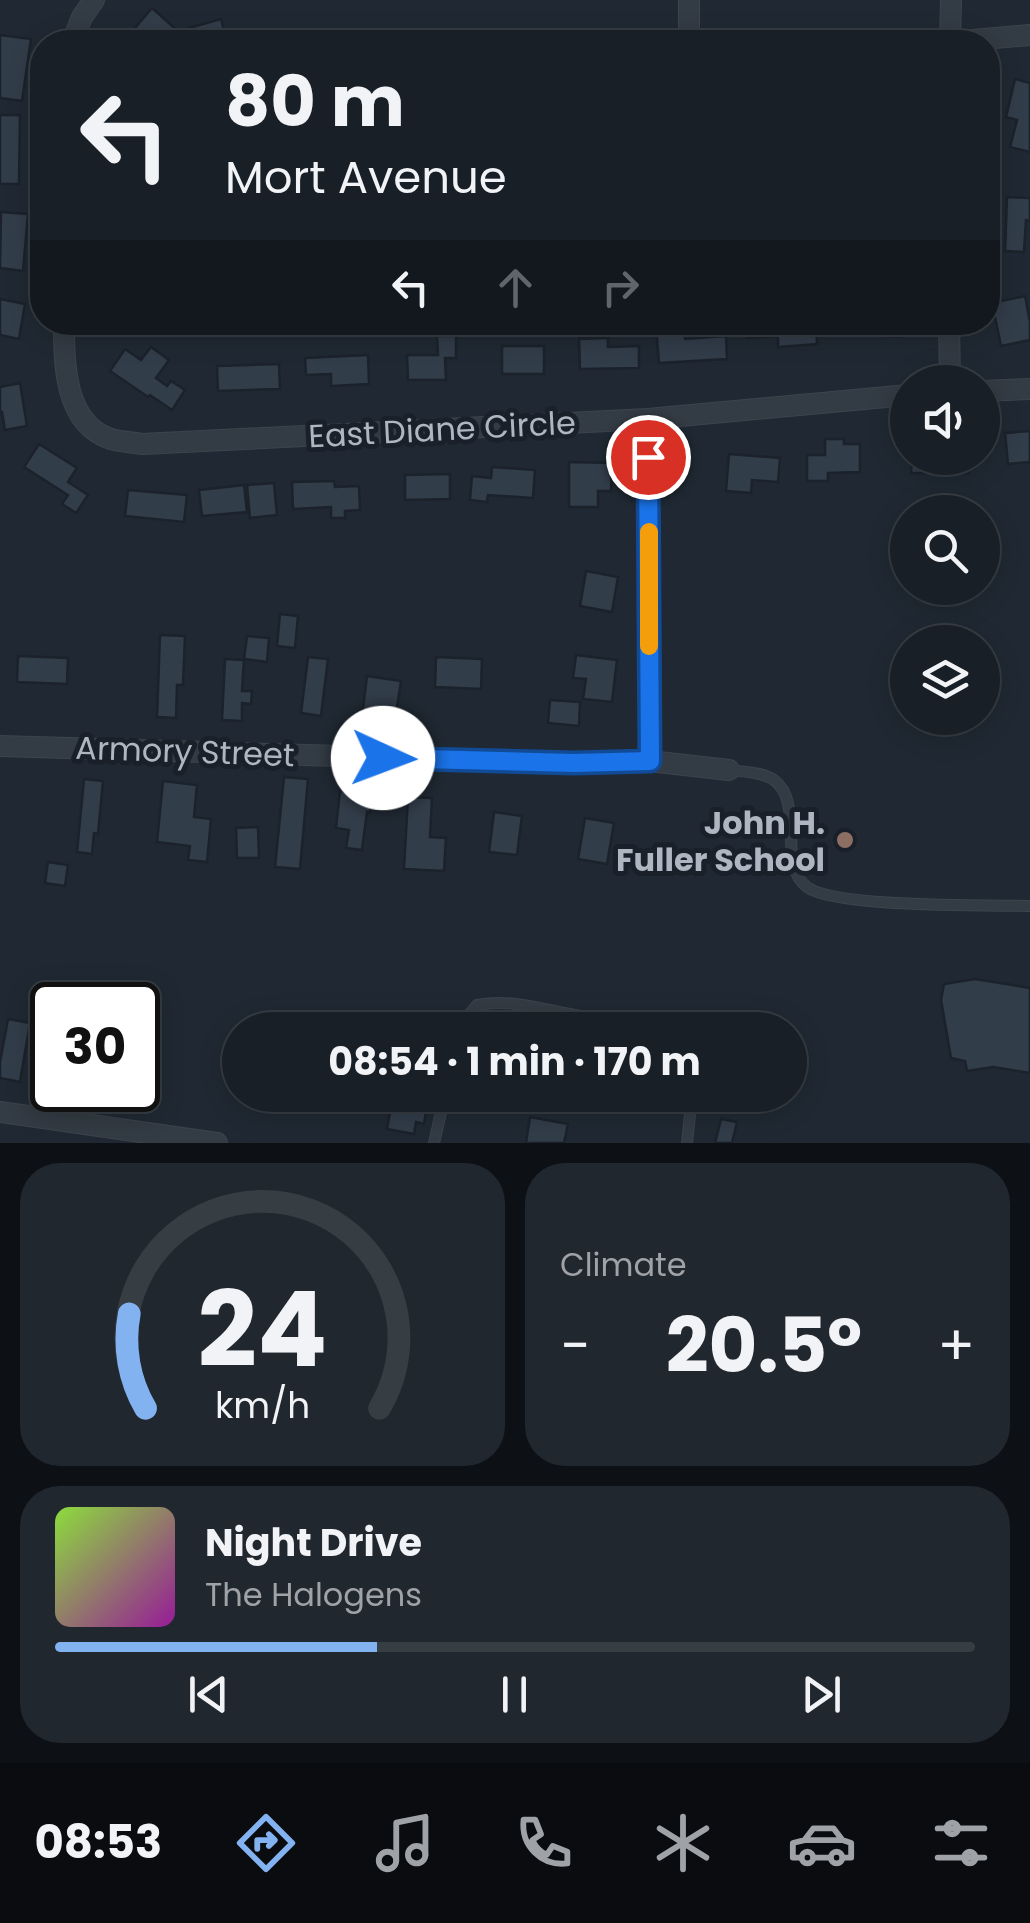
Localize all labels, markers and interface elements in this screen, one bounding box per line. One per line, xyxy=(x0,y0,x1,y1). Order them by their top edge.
text: 80 m xyxy=(225,52,405,151)
icon: left xyxy=(60,70,190,200)
text: Mort Avenue xyxy=(225,146,507,209)
icon: left xyxy=(383,260,438,315)
icon: ahead xyxy=(488,260,543,315)
icon: right xyxy=(593,260,648,315)
map controls xyxy=(890,365,1000,735)
button: sound xyxy=(890,365,1000,475)
street label: East Diane Circle xyxy=(307,400,577,458)
pin xyxy=(606,415,691,500)
icon: arrive xyxy=(621,430,676,485)
button: search xyxy=(890,495,1000,605)
button: layers xyxy=(890,625,1000,735)
position arrow xyxy=(331,706,435,810)
street label: Armory Street xyxy=(75,725,295,777)
place label: John H. Fuller School xyxy=(616,800,825,882)
marker: John H. Fuller School xyxy=(834,829,856,851)
speed limit sign: 30 xyxy=(30,982,160,1112)
text: 08:54 · 1 min · 170 m xyxy=(328,1035,701,1088)
text: Climate xyxy=(560,1242,687,1287)
text: 24 xyxy=(198,1257,327,1402)
text: 20.5° xyxy=(666,1293,862,1398)
text: − xyxy=(560,1307,590,1384)
text: + xyxy=(937,1307,975,1384)
text: km/h xyxy=(215,1380,310,1431)
text: Night Drive xyxy=(205,1516,422,1569)
text: The Halogens xyxy=(205,1572,422,1617)
icon: previous xyxy=(181,1667,236,1722)
icon: pause xyxy=(487,1667,542,1722)
icon: next xyxy=(794,1667,849,1722)
icon: directions xyxy=(231,1808,301,1878)
icon: music xyxy=(370,1808,440,1878)
icon: phone xyxy=(509,1808,579,1878)
icon: climate xyxy=(648,1808,718,1878)
icon: car xyxy=(787,1808,857,1878)
icon: filters xyxy=(926,1808,996,1878)
text: 08:53 xyxy=(34,1811,162,1874)

